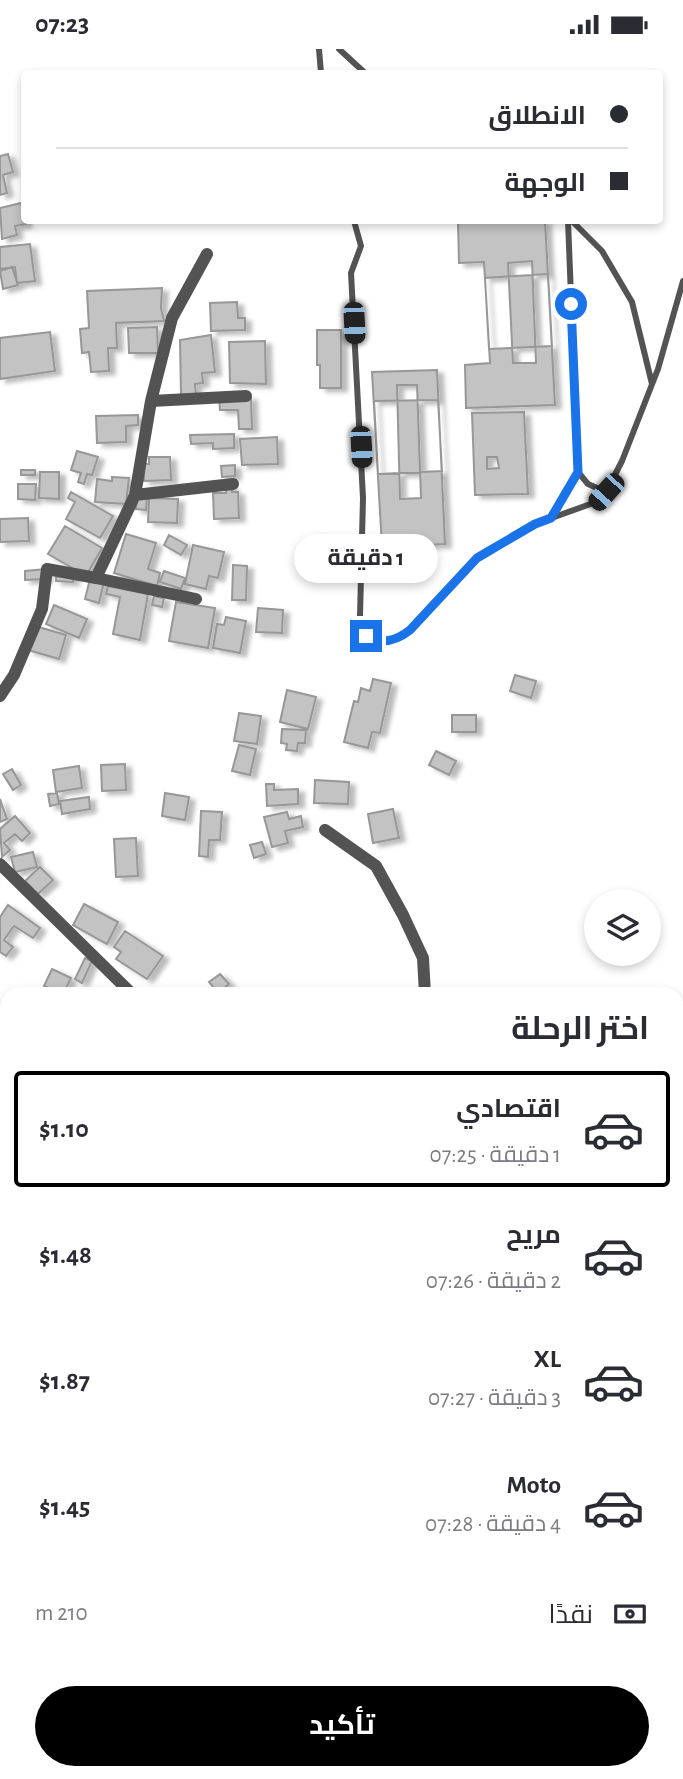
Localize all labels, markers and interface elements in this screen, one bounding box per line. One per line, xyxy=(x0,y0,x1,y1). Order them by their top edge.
text: 07:23 xyxy=(35,11,89,37)
text: الانطلاق xyxy=(488,103,586,129)
text: الوجهة xyxy=(505,170,586,196)
route start xyxy=(555,288,587,320)
car xyxy=(343,301,366,345)
car xyxy=(350,425,373,469)
car xyxy=(585,469,628,515)
callout: 1 دقيقة xyxy=(294,535,438,583)
text: 1 دقيقة xyxy=(328,547,404,570)
route end xyxy=(350,620,382,652)
map controls xyxy=(584,889,661,966)
button: layers xyxy=(584,889,661,966)
text: اختر الرحلة xyxy=(511,1013,649,1045)
text: اقتصادي xyxy=(456,1096,561,1122)
icon: car xyxy=(582,1098,645,1161)
text: $1.10 xyxy=(39,1116,89,1142)
text: 1 دقيقة · 07:25 xyxy=(430,1144,561,1167)
text: مريح xyxy=(506,1222,561,1248)
icon: car xyxy=(582,1224,645,1287)
text: $1.48 xyxy=(39,1242,92,1268)
text: 2 دقيقة · 07:26 xyxy=(426,1270,561,1293)
text: XL xyxy=(534,1346,561,1372)
icon: car xyxy=(582,1350,645,1413)
text: $1.87 xyxy=(39,1368,90,1394)
text: 3 دقيقة · 07:27 xyxy=(428,1387,561,1410)
text: Moto xyxy=(506,1472,561,1498)
icon: car xyxy=(582,1476,645,1539)
text: $1.45 xyxy=(39,1494,90,1520)
text: 4 دقيقة · 07:28 xyxy=(425,1513,561,1536)
icon: cash xyxy=(611,1595,649,1633)
text: 210 m xyxy=(35,1602,88,1625)
text: نقدًا xyxy=(549,1602,593,1628)
button: تأكيد xyxy=(35,1686,649,1766)

